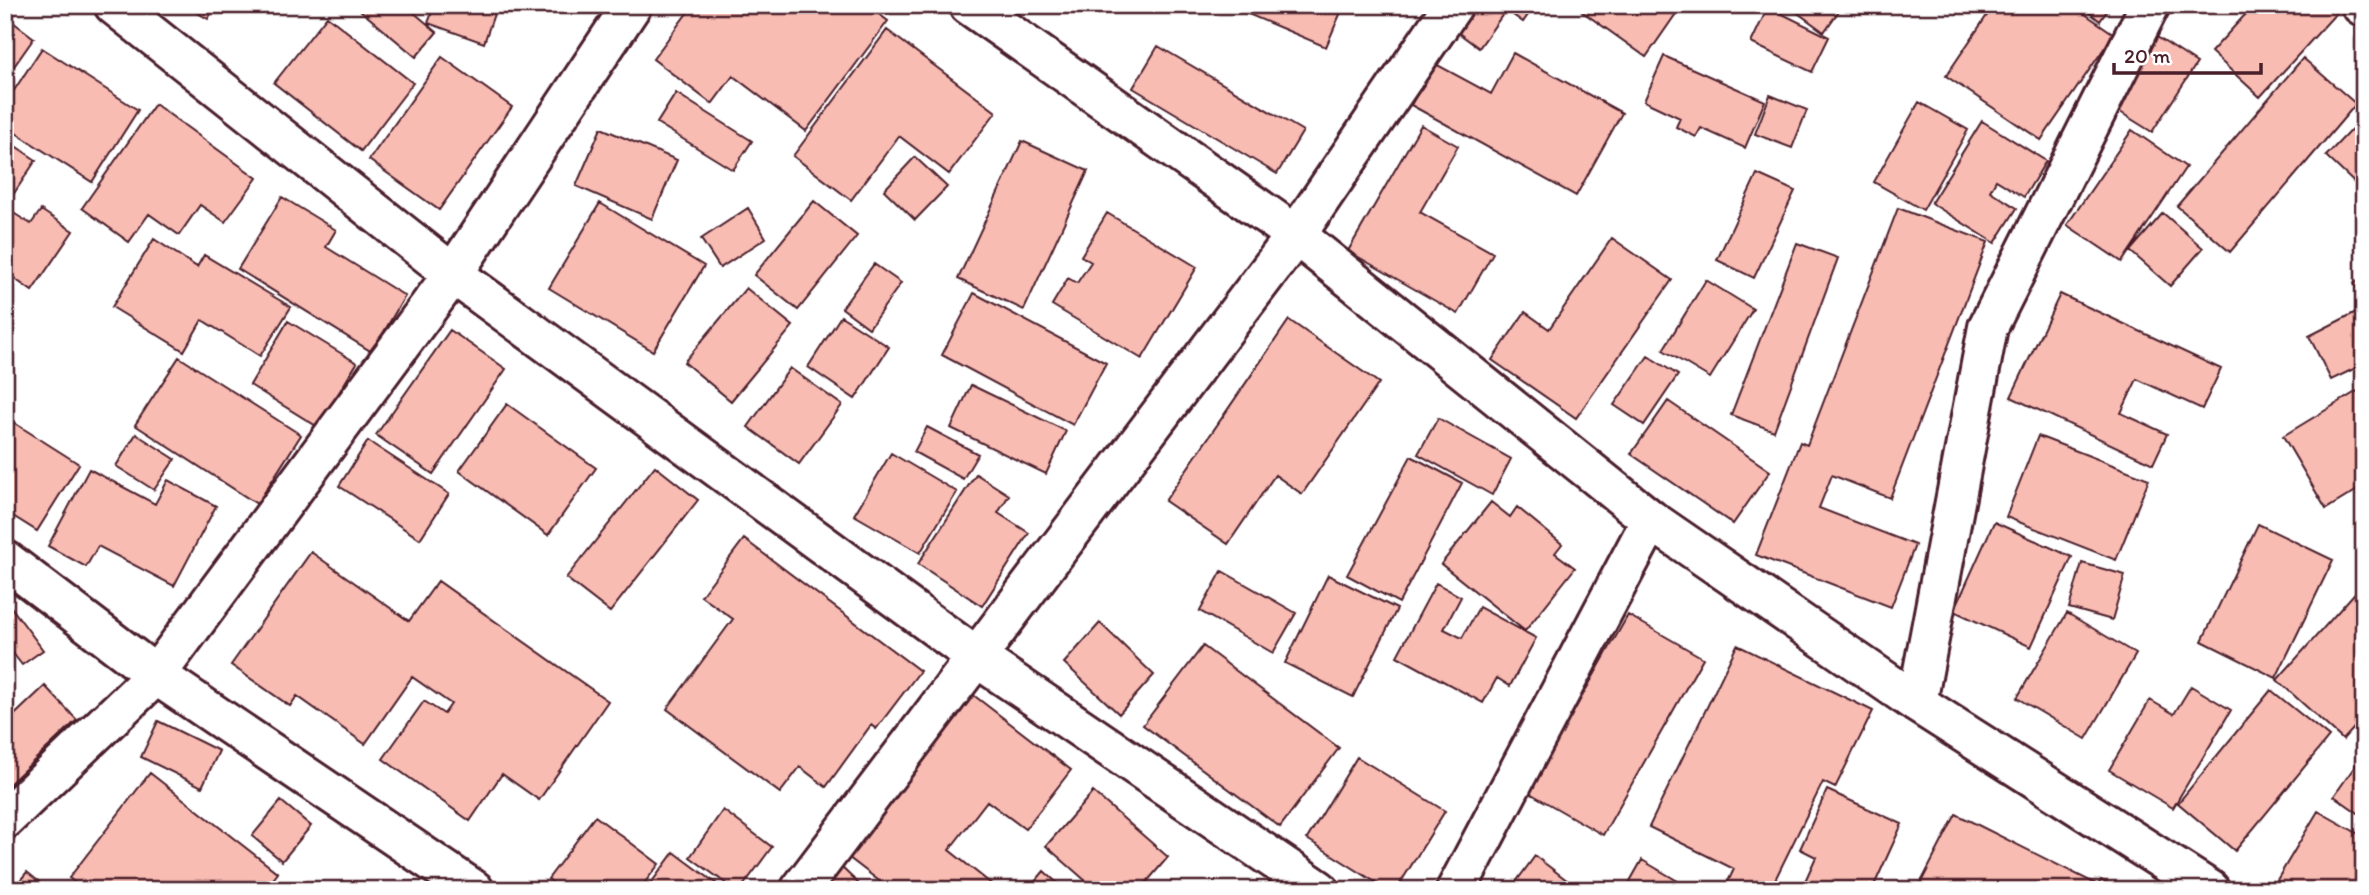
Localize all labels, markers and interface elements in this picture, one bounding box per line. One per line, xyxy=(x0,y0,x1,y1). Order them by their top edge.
scale bar xyxy=(2114,32,2260,76)
text: 20 m xyxy=(2124,43,2171,68)

